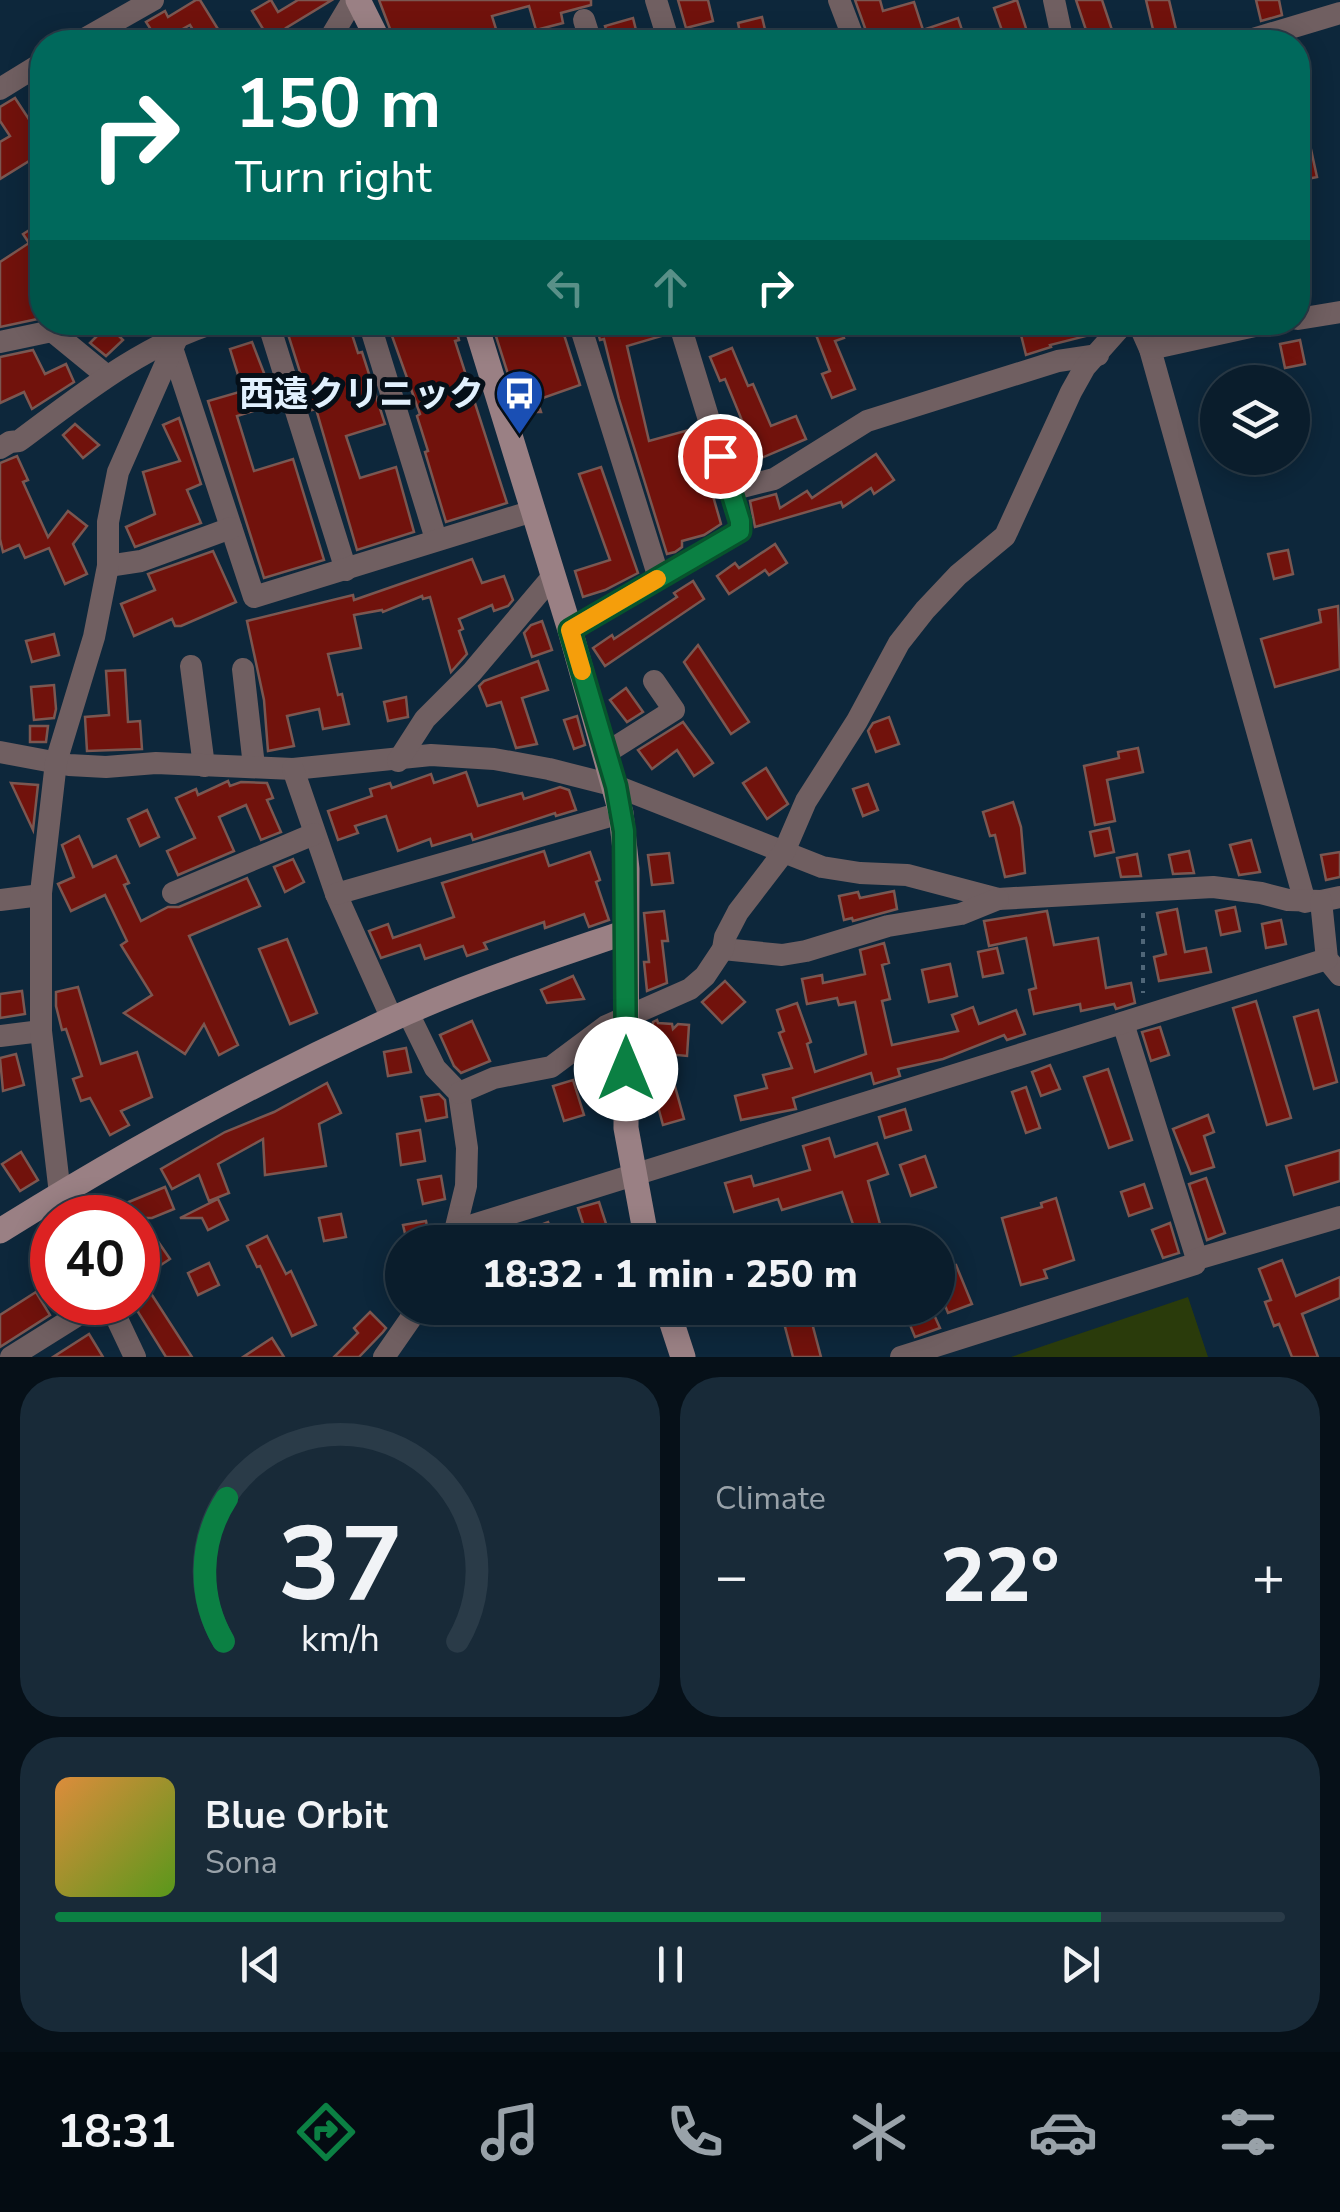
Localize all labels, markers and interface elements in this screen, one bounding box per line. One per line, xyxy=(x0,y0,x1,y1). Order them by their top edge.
text: 150 m xyxy=(235,56,441,152)
icon: right xyxy=(70,70,200,200)
text: Turn right xyxy=(235,147,432,208)
icon: left xyxy=(538,260,593,315)
icon: ahead xyxy=(643,260,698,315)
icon: right xyxy=(748,260,803,315)
map controls xyxy=(1200,365,1310,475)
button: layers xyxy=(1200,365,1310,475)
bus stop icon: 西遠クリニック xyxy=(493,368,545,436)
place label: 西遠クリニック xyxy=(239,371,484,418)
pin xyxy=(678,414,763,499)
icon: arrive xyxy=(693,429,748,484)
position arrow xyxy=(574,1017,678,1121)
speed limit sign: 40 xyxy=(30,1195,160,1325)
text: 18:32 · 1 min · 250 m xyxy=(482,1249,858,1300)
text: Climate xyxy=(715,1477,826,1520)
text: 37 xyxy=(278,1494,402,1636)
text: 22° xyxy=(941,1525,1059,1627)
text: − xyxy=(715,1539,748,1614)
text: + xyxy=(1252,1539,1285,1614)
text: km/h xyxy=(301,1615,379,1664)
text: Blue Orbit xyxy=(205,1790,388,1841)
text: Sona xyxy=(205,1841,278,1884)
icon: previous xyxy=(233,1937,288,1992)
icon: pause xyxy=(643,1937,698,1992)
icon: next xyxy=(1053,1937,1108,1992)
icon: directions xyxy=(291,2097,361,2167)
icon: music xyxy=(475,2097,545,2167)
icon: phone xyxy=(660,2097,730,2167)
icon: climate xyxy=(844,2097,914,2167)
icon: car xyxy=(1028,2097,1098,2167)
icon: filters xyxy=(1213,2097,1283,2167)
text: 18:31 xyxy=(57,2102,176,2163)

